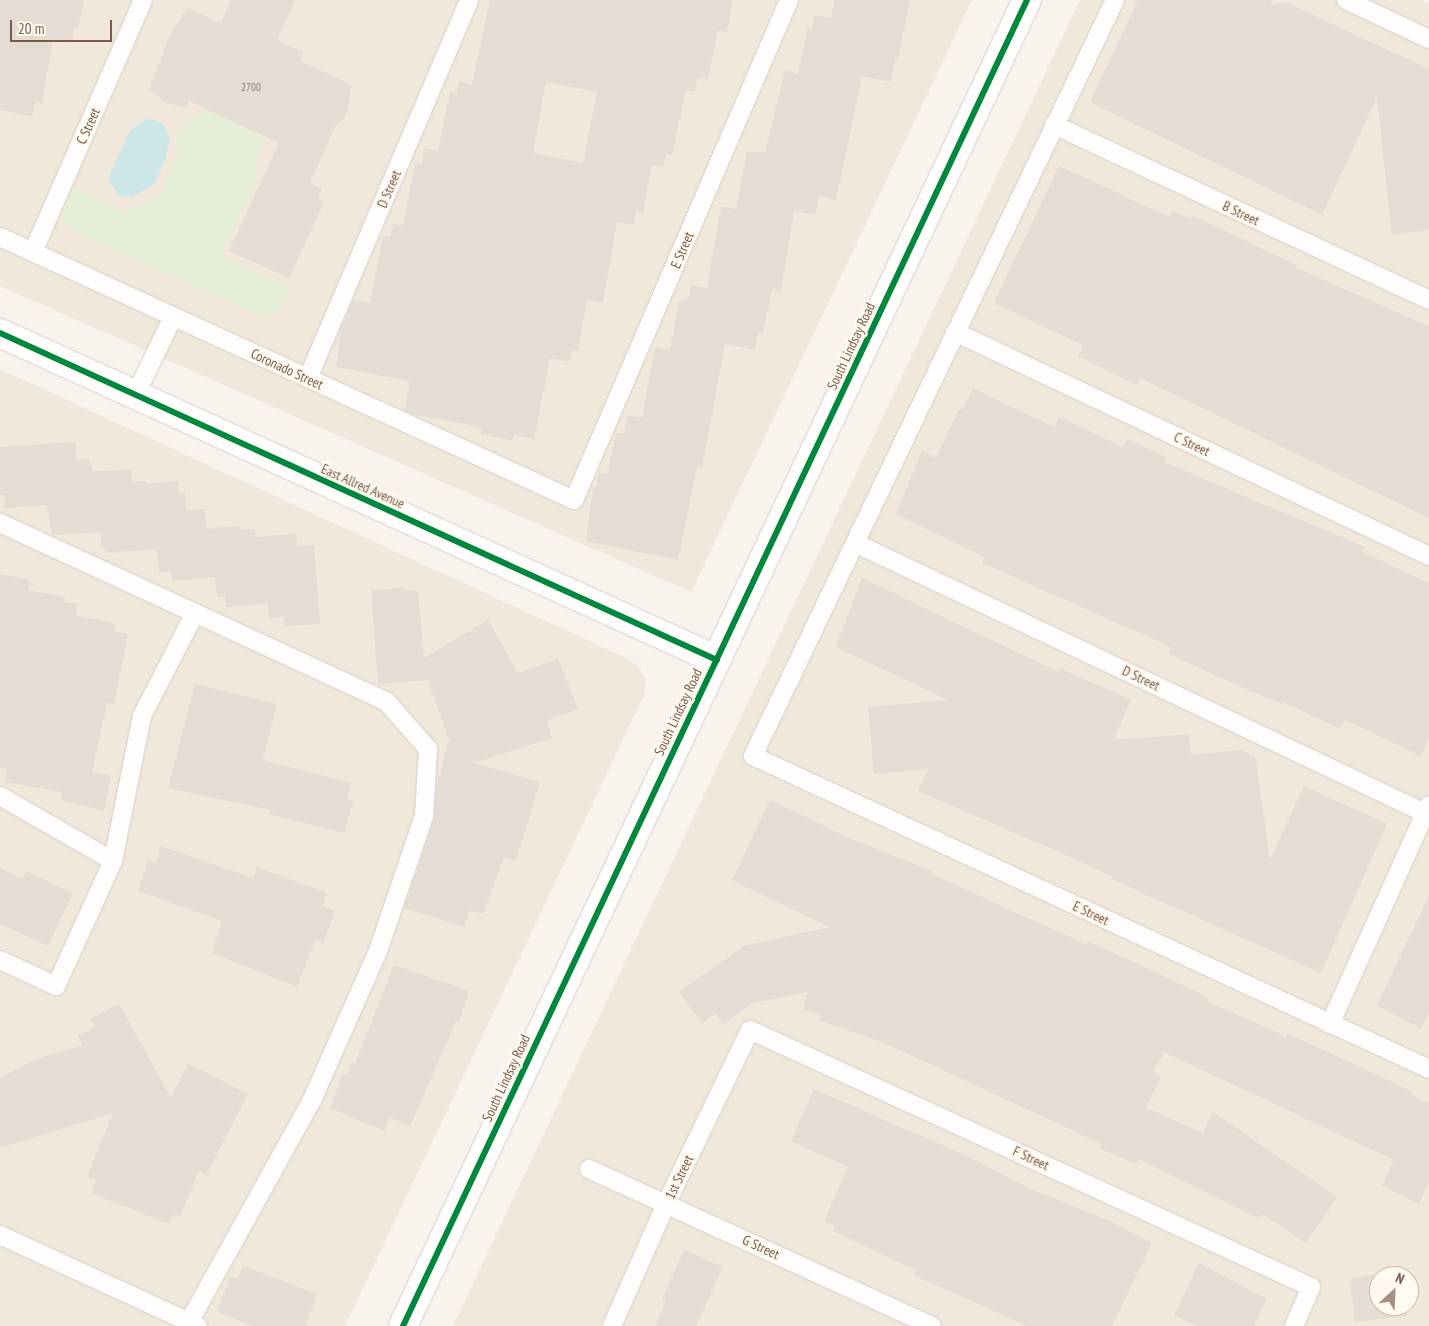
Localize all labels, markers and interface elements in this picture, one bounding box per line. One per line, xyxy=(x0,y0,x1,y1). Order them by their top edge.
scale bar xyxy=(12,10,115,42)
text: 20 m xyxy=(18,19,44,38)
house number: 2700 xyxy=(241,80,261,94)
street label: C Street xyxy=(73,105,103,147)
street label: D Street xyxy=(374,168,404,210)
street label: B Street xyxy=(1220,197,1262,229)
street label: E Street xyxy=(667,229,697,271)
street label: South Lindsay Road xyxy=(823,300,879,392)
street label: Coronado Street xyxy=(248,345,326,393)
street label: C Street xyxy=(1171,428,1213,460)
street label: East Allred Avenue xyxy=(318,460,408,512)
street label: D Street xyxy=(1120,662,1162,694)
street label: South Lindsay Road xyxy=(650,666,706,758)
street label: E Street xyxy=(1070,897,1112,929)
street label: South Lindsay Road xyxy=(478,1032,534,1124)
street label: F Street xyxy=(1010,1142,1052,1174)
street label: 1st Street xyxy=(661,1152,697,1202)
street label: G Street xyxy=(740,1231,782,1263)
north arrow xyxy=(1369,1266,1419,1316)
text: N xyxy=(1393,1269,1407,1288)

